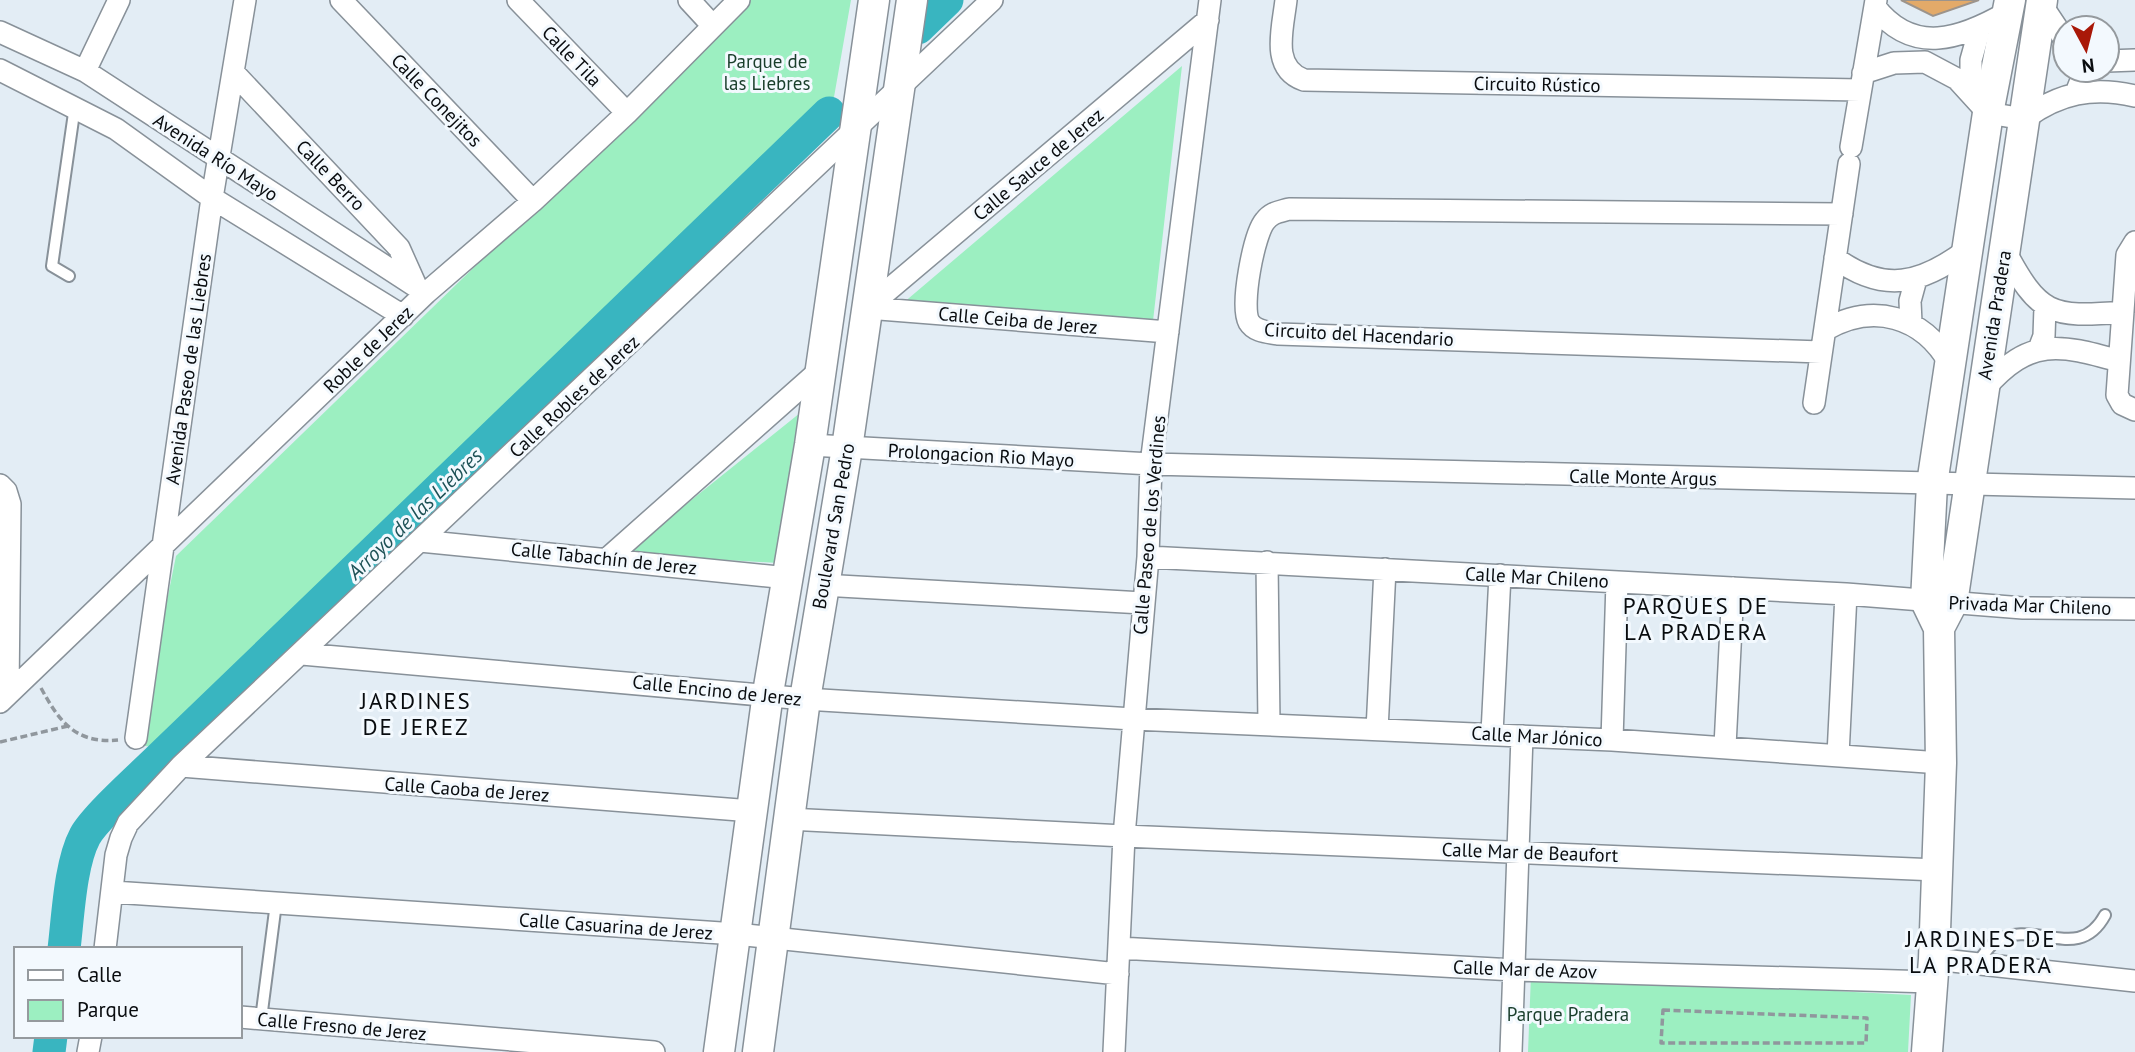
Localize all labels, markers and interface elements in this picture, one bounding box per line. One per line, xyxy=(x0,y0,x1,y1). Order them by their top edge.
north arrow xyxy=(2051,14,2121,84)
street label: Calle Tila xyxy=(537,20,607,92)
street label: Calle Conejitos xyxy=(386,48,488,152)
park label: Parque de las Liebres xyxy=(724,49,810,95)
text: N xyxy=(2080,53,2096,79)
street label: Circuito Rústico xyxy=(1473,71,1601,97)
street label: Calle Sauce de Jerez xyxy=(968,102,1108,226)
street label: Avenida Río Mayo xyxy=(149,108,283,206)
street label: Calle Berro xyxy=(291,134,371,216)
street label: Avenida Pradera xyxy=(1972,248,2016,382)
street label: Avenida Paseo de las Liebres xyxy=(160,252,216,486)
street label: Roble de Jerez xyxy=(318,300,418,398)
street label: Calle Ceiba de Jerez xyxy=(937,301,1099,339)
street label: Circuito del Hacendario xyxy=(1263,317,1455,351)
street label: Calle Robles de Jerez xyxy=(504,329,644,463)
street label: Calle Paseo de los Verdines xyxy=(1127,414,1171,636)
street label: Prolongacion Rio Mayo xyxy=(887,438,1075,472)
street label: Boulevard San Pedro xyxy=(807,441,859,611)
water label: Arroyo de las Liebres xyxy=(341,442,488,586)
street label: Calle Monte Argus xyxy=(1569,464,1717,490)
street label: Calle Tabachín de Jerez xyxy=(510,536,698,580)
street label: Calle Mar Chileno xyxy=(1465,561,1609,593)
street label: Privada Mar Chileno xyxy=(1948,590,2112,620)
district label: PARQUES DE LA PRADERA xyxy=(1623,591,1769,646)
street label: Calle Encino de Jerez xyxy=(631,669,803,711)
district label: JARDINES DE JEREZ xyxy=(359,686,472,741)
street label: Calle Mar Jónico xyxy=(1471,721,1603,751)
street label: Calle Caoba de Jerez xyxy=(384,771,550,807)
street label: Calle Mar de Beaufort xyxy=(1441,837,1619,867)
street label: Calle Casuarina de Jerez xyxy=(518,907,714,945)
district label: JARDINES DE LA PRADERA xyxy=(1904,924,2057,979)
legend xyxy=(14,947,242,1038)
street label: Calle Mar de Azov xyxy=(1453,954,1597,984)
text: Calle xyxy=(77,961,122,988)
text: Parque xyxy=(77,996,139,1023)
park label: Parque Pradera xyxy=(1507,1002,1629,1026)
street label: Calle Fresno de Jerez xyxy=(256,1007,428,1045)

